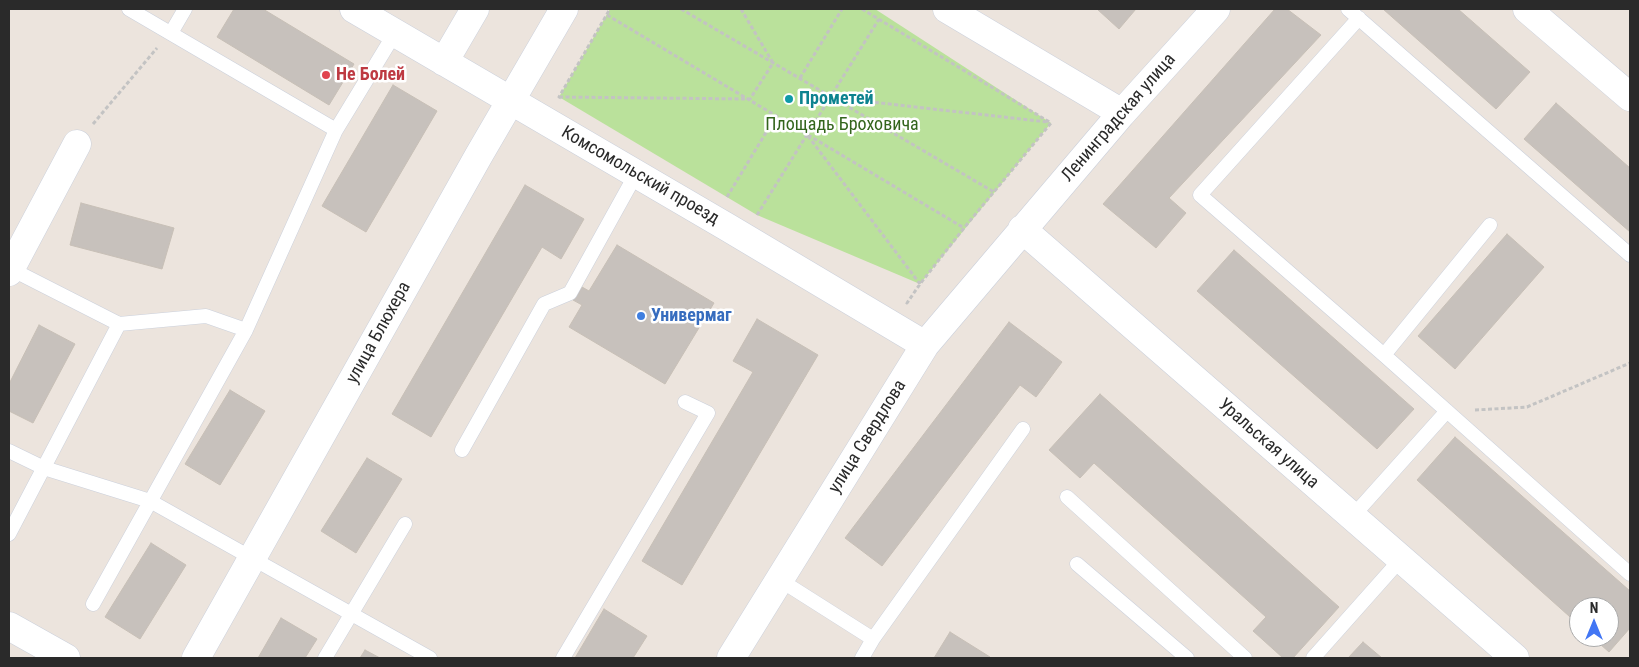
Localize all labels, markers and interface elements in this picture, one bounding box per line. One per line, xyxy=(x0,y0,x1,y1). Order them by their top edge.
street label: Ленинградская улица xyxy=(1057,49,1181,187)
place label: Не Болей xyxy=(336,64,405,86)
marker: Не Болей xyxy=(320,69,332,81)
place label: Прометей xyxy=(799,88,874,110)
marker: Прометей xyxy=(783,93,795,105)
park label: Площадь Броховича xyxy=(765,114,919,136)
street label: Комсомольский проезд xyxy=(557,122,723,230)
street label: улица Блюхера xyxy=(342,278,416,388)
place label: Универмаг xyxy=(651,305,732,327)
marker: Универмаг xyxy=(635,310,647,322)
street label: улица Свердлова xyxy=(824,376,912,498)
street label: Уральская улица xyxy=(1213,394,1323,494)
north arrow xyxy=(1569,597,1619,647)
text: N xyxy=(1590,600,1598,616)

